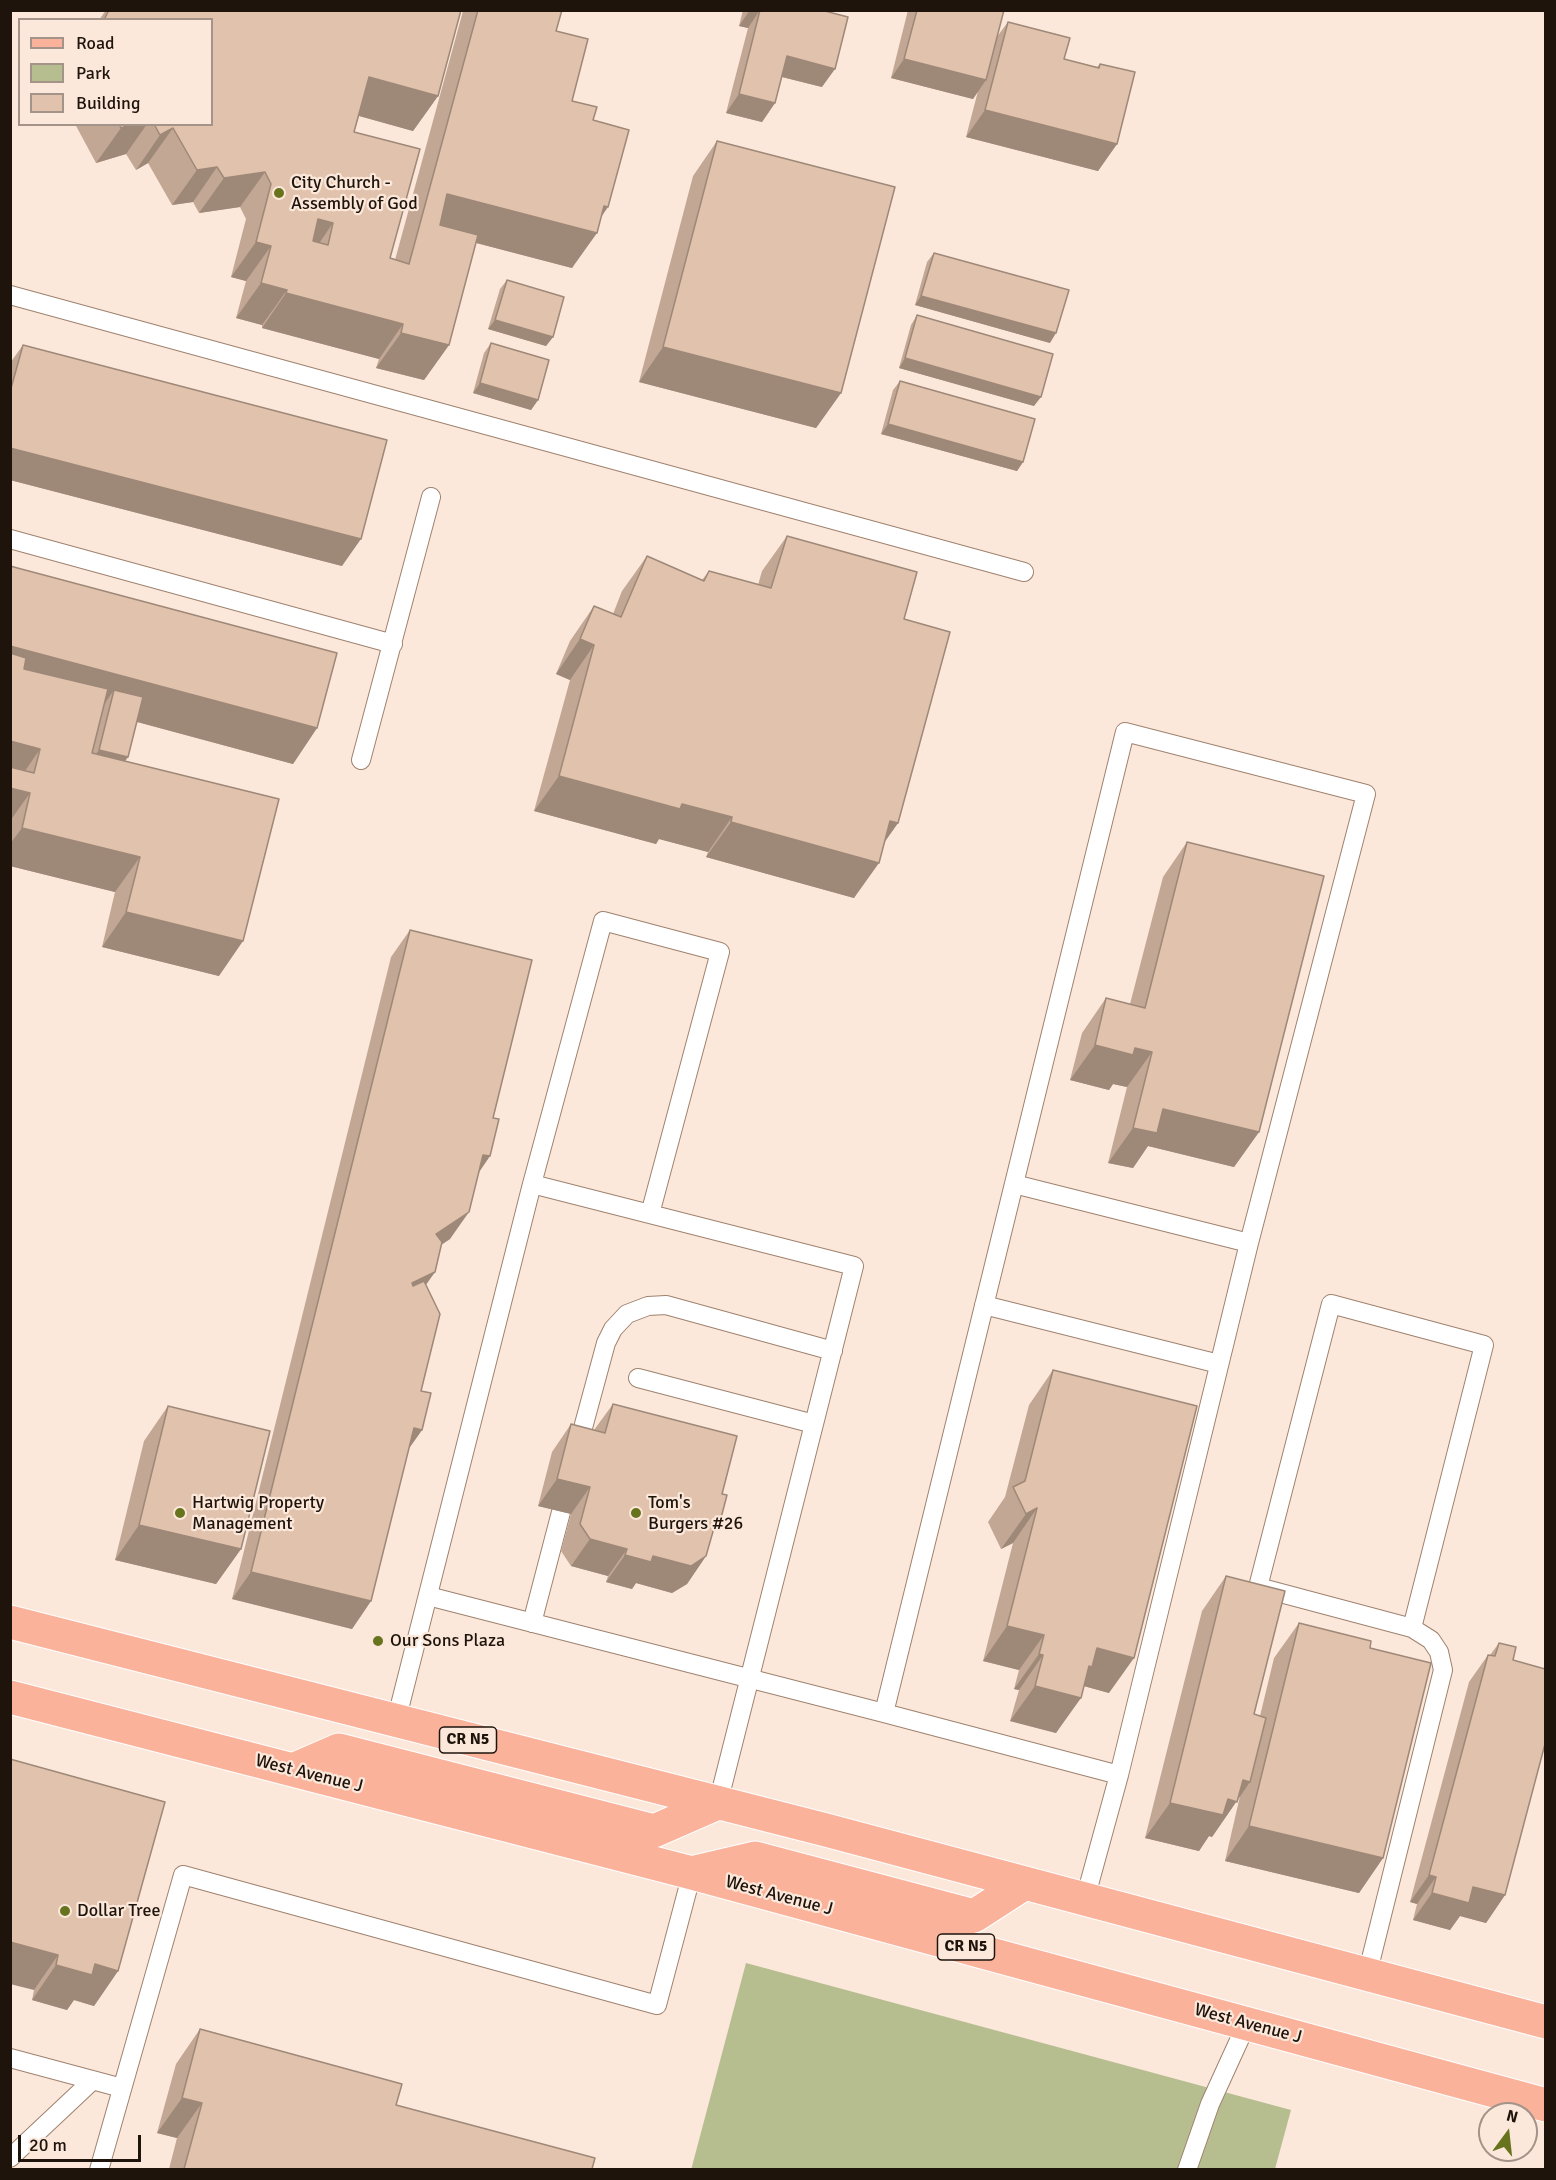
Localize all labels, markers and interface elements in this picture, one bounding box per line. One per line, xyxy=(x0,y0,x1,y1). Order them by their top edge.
legend xyxy=(18,18,213,126)
text: Road xyxy=(76,32,115,54)
text: Park xyxy=(76,62,111,84)
text: Building xyxy=(76,92,140,114)
place label: City Church - Assembly of God xyxy=(291,172,418,214)
marker: City Church - Assembly of God xyxy=(272,186,286,200)
place label: Hartwig Property Management xyxy=(192,1492,324,1534)
place label: Tom's Burgers #26 xyxy=(648,1492,743,1534)
marker: Hartwig Property Management xyxy=(173,1506,187,1520)
marker: Tom's Burgers #26 xyxy=(629,1506,643,1520)
place label: Our Sons Plaza xyxy=(390,1630,505,1652)
marker: Our Sons Plaza xyxy=(371,1634,385,1648)
road number: CR N5 xyxy=(440,1727,496,1753)
street label: West Avenue J xyxy=(253,1750,365,1798)
street label: West Avenue J xyxy=(723,1871,835,1921)
place label: Dollar Tree xyxy=(77,1900,160,1922)
marker: Dollar Tree xyxy=(58,1904,72,1918)
road number: CR N5 xyxy=(938,1934,994,1960)
street label: West Avenue J xyxy=(1192,1999,1304,2049)
north arrow xyxy=(1478,2102,1538,2162)
text: N xyxy=(1504,2105,1520,2128)
scale bar xyxy=(21,2123,144,2161)
text: 20 m xyxy=(29,2134,67,2156)

